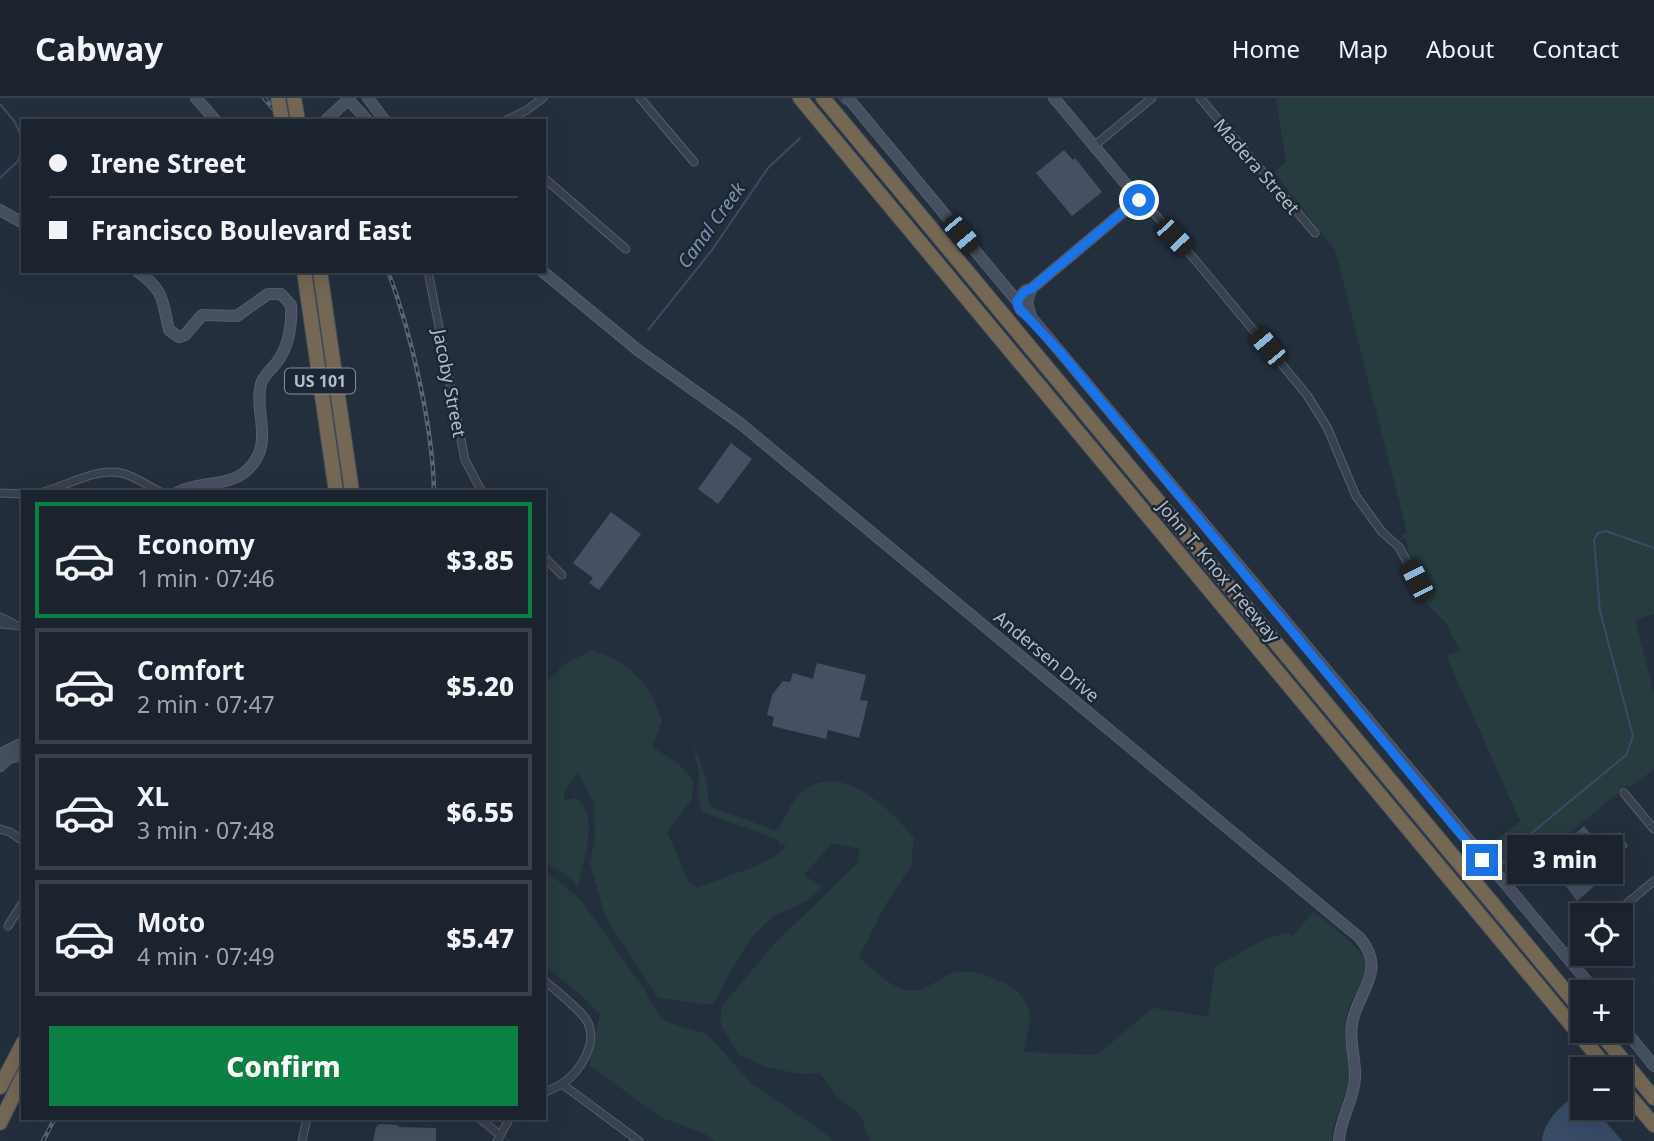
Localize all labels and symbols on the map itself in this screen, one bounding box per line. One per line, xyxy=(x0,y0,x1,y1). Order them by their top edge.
street label: Madera Street xyxy=(1209,113,1306,219)
water label: Canal Creek xyxy=(671,176,751,273)
route start xyxy=(1123,184,1155,216)
car xyxy=(940,211,983,257)
car xyxy=(1152,215,1197,259)
car xyxy=(1247,324,1290,370)
street label: Jacoby Street xyxy=(427,325,472,439)
road number: US 101 xyxy=(285,368,355,394)
street label: John T. Knox Freeway xyxy=(1151,494,1286,647)
car xyxy=(1399,557,1436,603)
street label: Andersen Drive xyxy=(989,605,1105,707)
callout: 3 min xyxy=(1506,836,1622,884)
route end xyxy=(1466,844,1498,876)

